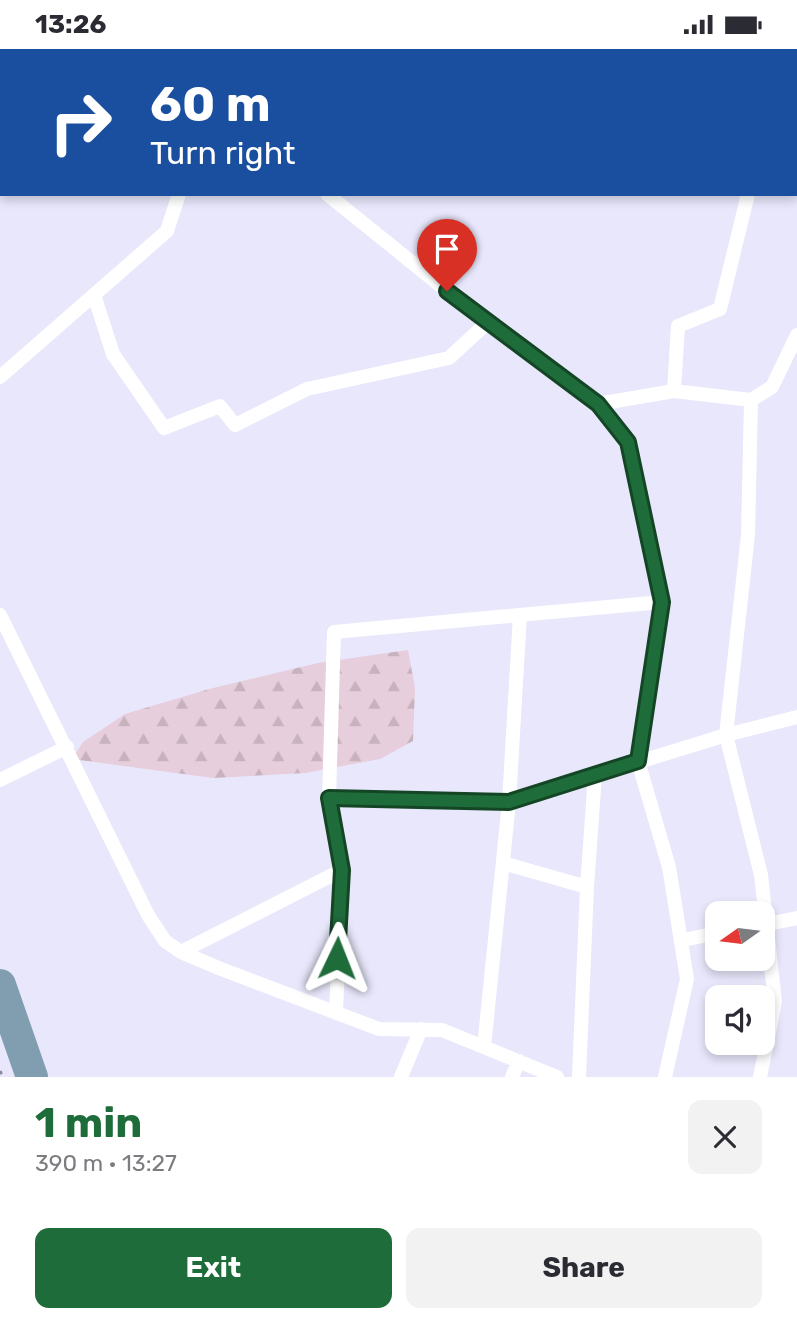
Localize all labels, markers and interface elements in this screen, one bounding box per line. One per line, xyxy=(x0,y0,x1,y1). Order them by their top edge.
text: 13:26 xyxy=(35,9,106,40)
text: 60 m xyxy=(150,75,271,133)
icon: right xyxy=(35,77,126,168)
text: Turn right xyxy=(150,134,295,172)
pin xyxy=(417,219,477,291)
icon: arrive xyxy=(428,230,466,268)
north arrow xyxy=(705,901,775,971)
map controls xyxy=(705,901,775,1055)
position arrow xyxy=(300,921,374,995)
button: sound xyxy=(705,985,775,1055)
text: 1 min xyxy=(35,1098,142,1148)
button: close xyxy=(688,1100,762,1174)
text: 390 m · 13:27 xyxy=(35,1149,177,1177)
button: Exit xyxy=(35,1228,392,1308)
button: Share xyxy=(406,1228,762,1308)

